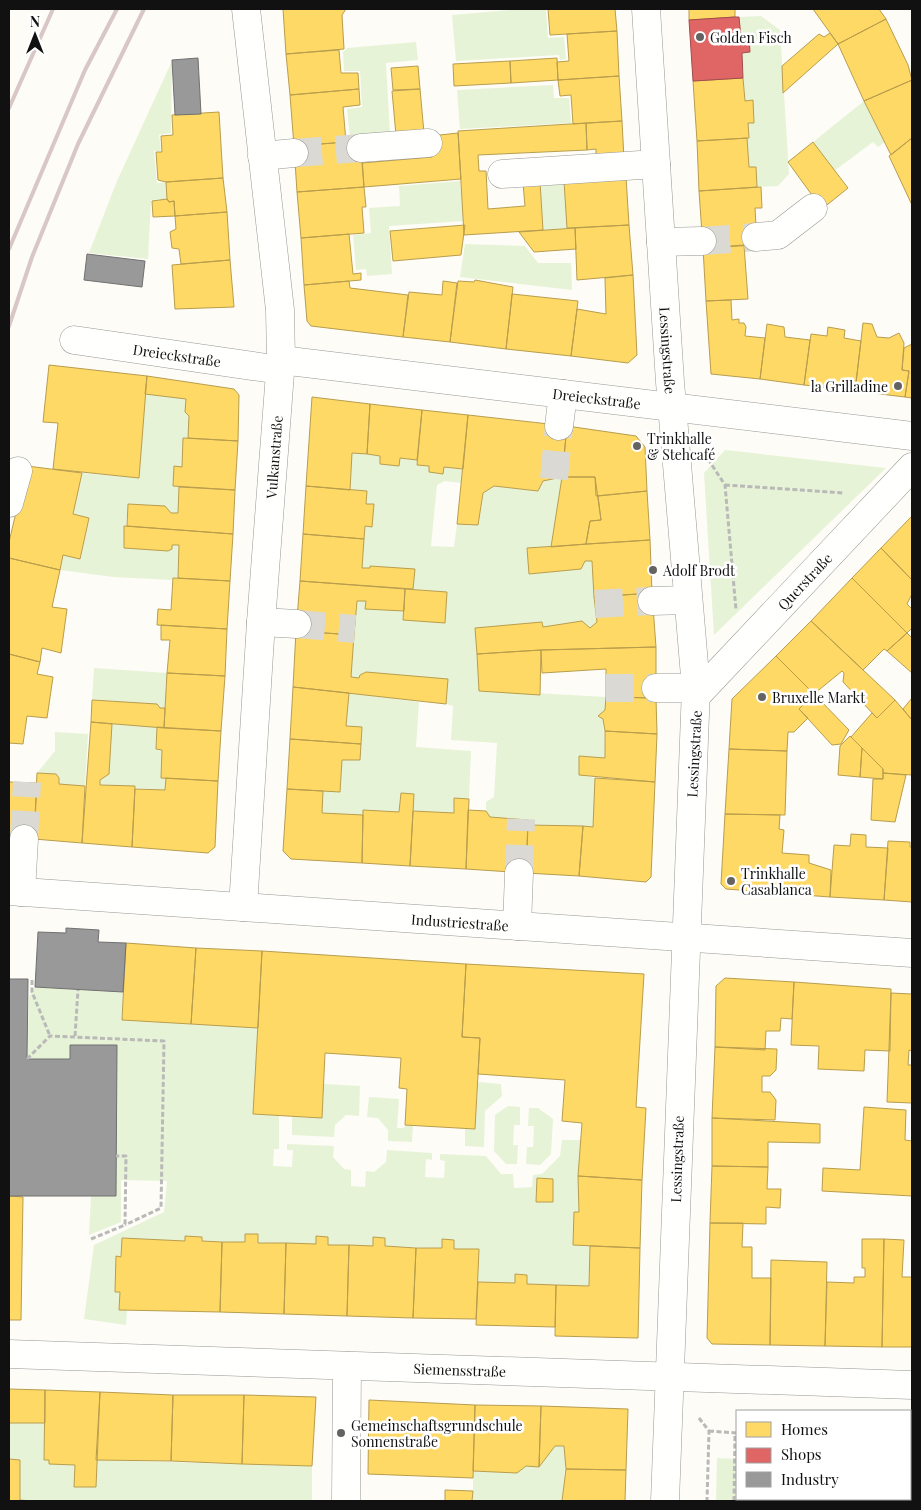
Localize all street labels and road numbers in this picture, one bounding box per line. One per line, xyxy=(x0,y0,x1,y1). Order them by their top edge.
street label: Lessingstraße xyxy=(656,306,680,395)
street label: Dreieckstraße xyxy=(132,339,222,371)
street label: Dreieckstraße xyxy=(552,383,642,413)
street label: Vulkanstraße xyxy=(261,415,286,500)
street label: Querstraße xyxy=(773,549,836,614)
street label: Lessingstraße xyxy=(682,710,706,798)
street label: Industriestraße xyxy=(411,909,509,935)
street label: Lessingstraße xyxy=(666,1115,688,1203)
street label: Siemensstraße xyxy=(413,1358,506,1381)

